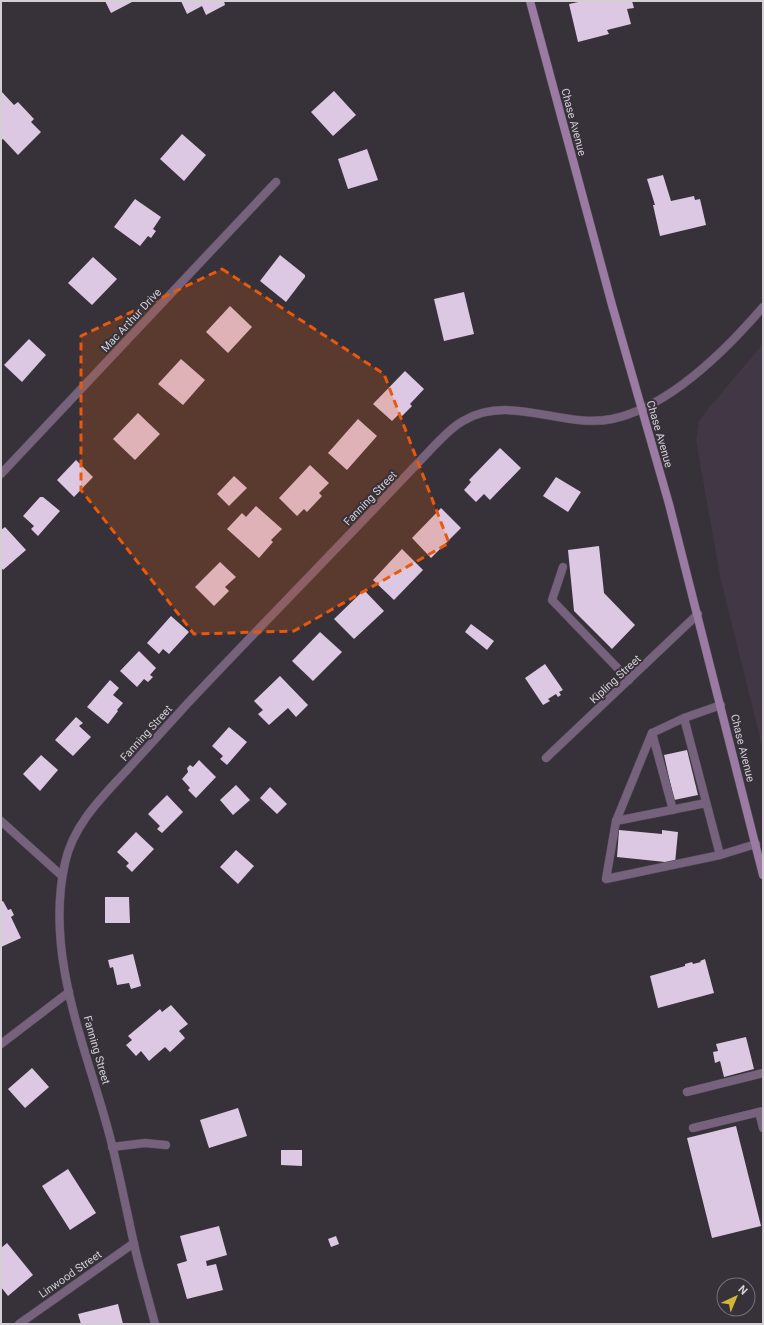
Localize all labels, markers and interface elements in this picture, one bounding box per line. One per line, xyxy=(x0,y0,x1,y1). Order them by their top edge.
street label: Chase Avenue xyxy=(558,87,589,157)
street label: Mac Arthur Drive xyxy=(99,286,164,355)
street label: Chase Avenue xyxy=(644,399,675,469)
street label: Fanning Street xyxy=(341,468,400,528)
street label: Kipling Street xyxy=(587,652,644,706)
street label: Fanning Street xyxy=(118,702,175,764)
street label: Chase Avenue xyxy=(728,713,757,784)
street label: Fanning Street xyxy=(81,1014,113,1086)
street label: Linwood Street xyxy=(36,1248,104,1301)
north arrow xyxy=(716,1277,756,1317)
text: N xyxy=(735,1283,750,1298)

